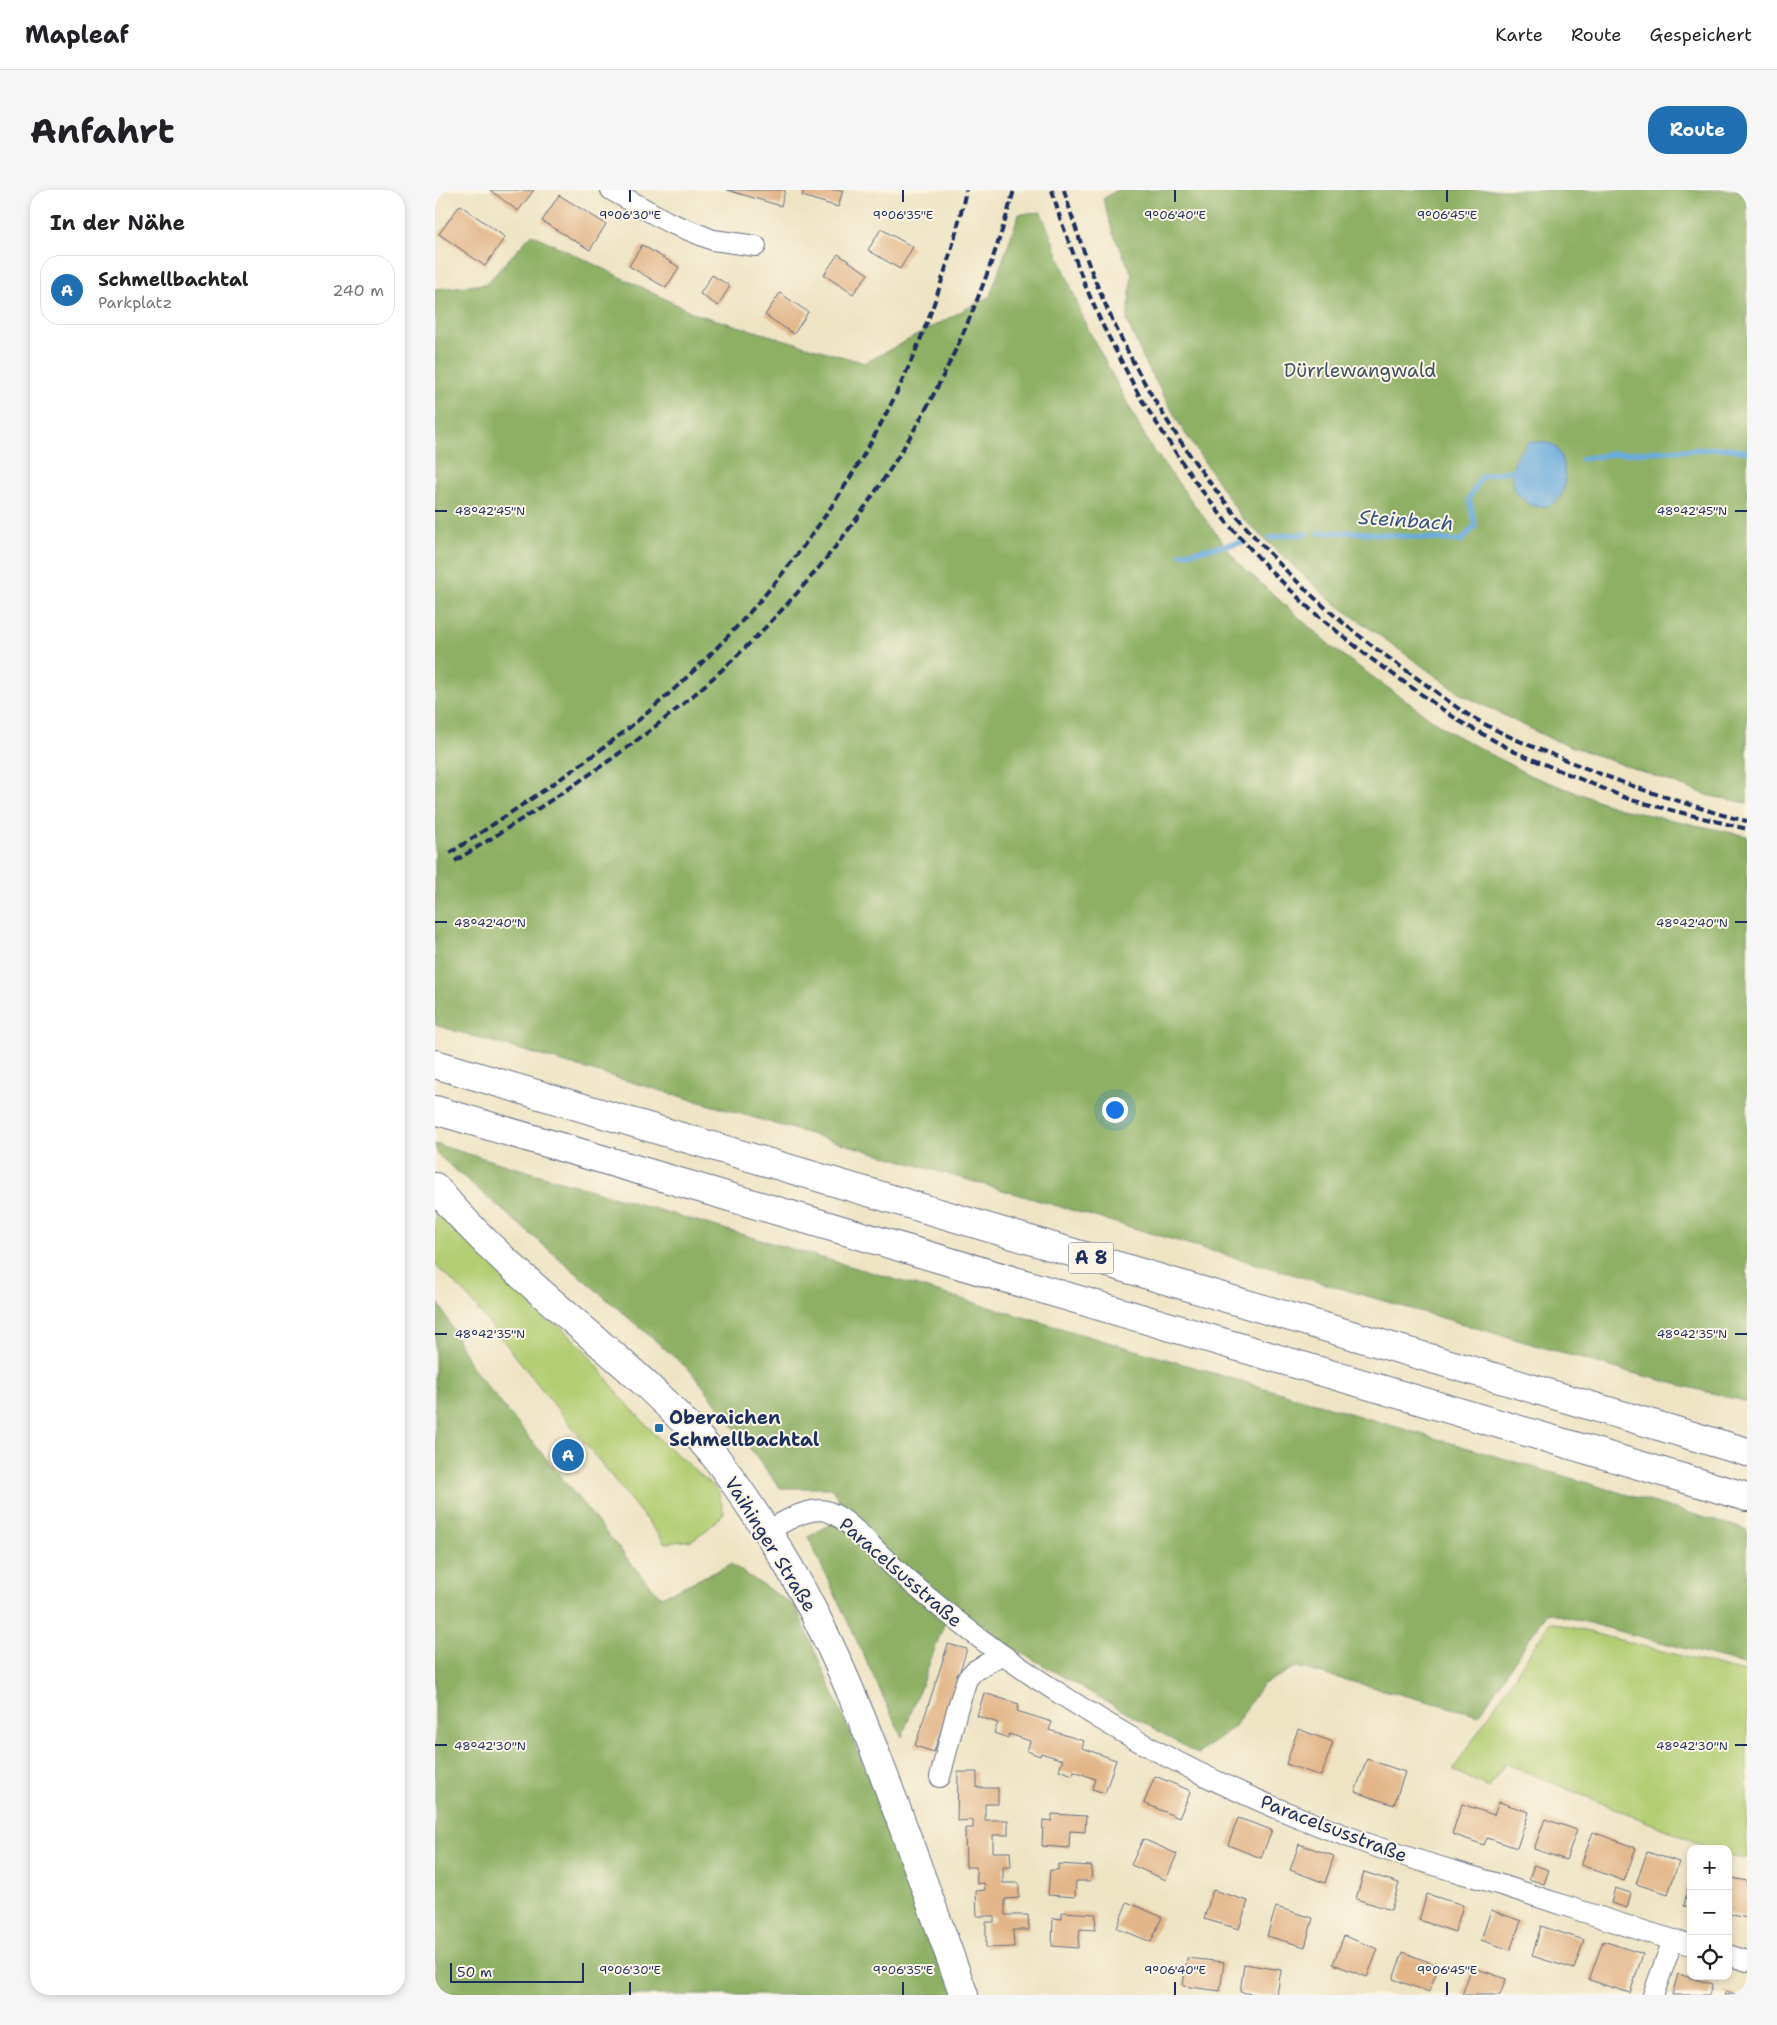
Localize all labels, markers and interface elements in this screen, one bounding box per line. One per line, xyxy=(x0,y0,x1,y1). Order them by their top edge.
text: Mapleaf xyxy=(25,19,129,51)
text: Karte xyxy=(1495,23,1543,47)
text: Route xyxy=(1571,23,1622,47)
text: Gespeichert xyxy=(1650,23,1752,47)
button: Route xyxy=(1648,106,1747,154)
text: Anfahrt xyxy=(30,107,174,154)
text: 9°06'30"E xyxy=(599,207,661,223)
text: 9°06'35"E xyxy=(873,207,933,223)
text: 9°06'40"E xyxy=(1144,207,1206,223)
text: 9°06'45"E xyxy=(1417,207,1477,223)
text: In der Nähe xyxy=(50,209,185,237)
text: Schmellbachtal xyxy=(98,267,248,292)
text: A xyxy=(61,280,73,301)
text: 240 m xyxy=(332,280,384,301)
text: Parkplatz xyxy=(98,292,172,313)
park label: Dürrlewangwald xyxy=(1284,358,1436,383)
text: 48°42'45"N xyxy=(455,503,525,519)
text: 48°42'45"N xyxy=(1657,503,1727,519)
water label: Steinbach xyxy=(1358,504,1454,536)
text: 48°42'40"N xyxy=(454,915,526,931)
text: 48°42'40"N xyxy=(1656,915,1728,931)
your location xyxy=(1102,1097,1128,1123)
road number: A 8 xyxy=(1069,1242,1113,1274)
text: 48°42'35"N xyxy=(455,1326,525,1342)
text: 48°42'35"N xyxy=(1657,1326,1727,1342)
place label: Oberaichen Schmellbachtal xyxy=(669,1405,820,1452)
marker: Oberaichen Schmellbachtal xyxy=(653,1422,665,1434)
pin: A xyxy=(552,1436,584,1474)
street label: Vaihinger Straße xyxy=(719,1472,822,1617)
street label: Paracelsusstraße xyxy=(834,1512,967,1633)
text: 48°42'30"N xyxy=(454,1738,526,1754)
text: 48°42'30"N xyxy=(1656,1738,1728,1754)
street label: Paracelsusstraße xyxy=(1257,1789,1411,1868)
map controls xyxy=(1687,1845,1732,1980)
button: + xyxy=(1687,1845,1732,1890)
button: − xyxy=(1687,1890,1732,1935)
button: locate xyxy=(1687,1935,1732,1980)
scale bar xyxy=(450,1960,584,1983)
text: 9°06'30"E xyxy=(599,1962,661,1978)
text: 9°06'35"E xyxy=(873,1962,933,1978)
text: 9°06'40"E xyxy=(1144,1962,1206,1978)
text: 9°06'45"E xyxy=(1417,1962,1477,1978)
text: 50 m xyxy=(457,1963,492,1981)

